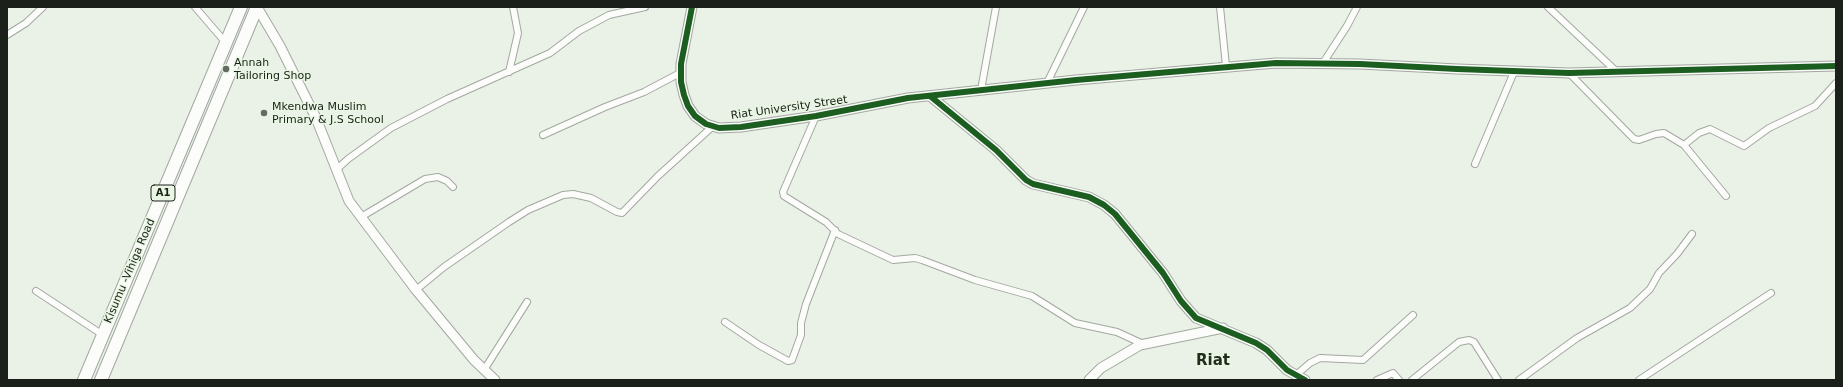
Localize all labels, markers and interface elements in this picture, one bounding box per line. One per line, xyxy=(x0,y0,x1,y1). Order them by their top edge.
place label: Annah Tailoring Shop xyxy=(234,56,311,82)
marker: Annah Tailoring Shop xyxy=(221,64,231,74)
street label: Riat University Street xyxy=(730,93,848,123)
place label: Mkendwa Muslim Primary & J.S School xyxy=(272,100,384,126)
marker: Mkendwa Muslim Primary & J.S School xyxy=(259,108,269,118)
road number: A1 xyxy=(151,185,175,201)
street label: Kisumu -Vihiga Road xyxy=(102,217,158,325)
district label: Riat xyxy=(1196,352,1230,370)

